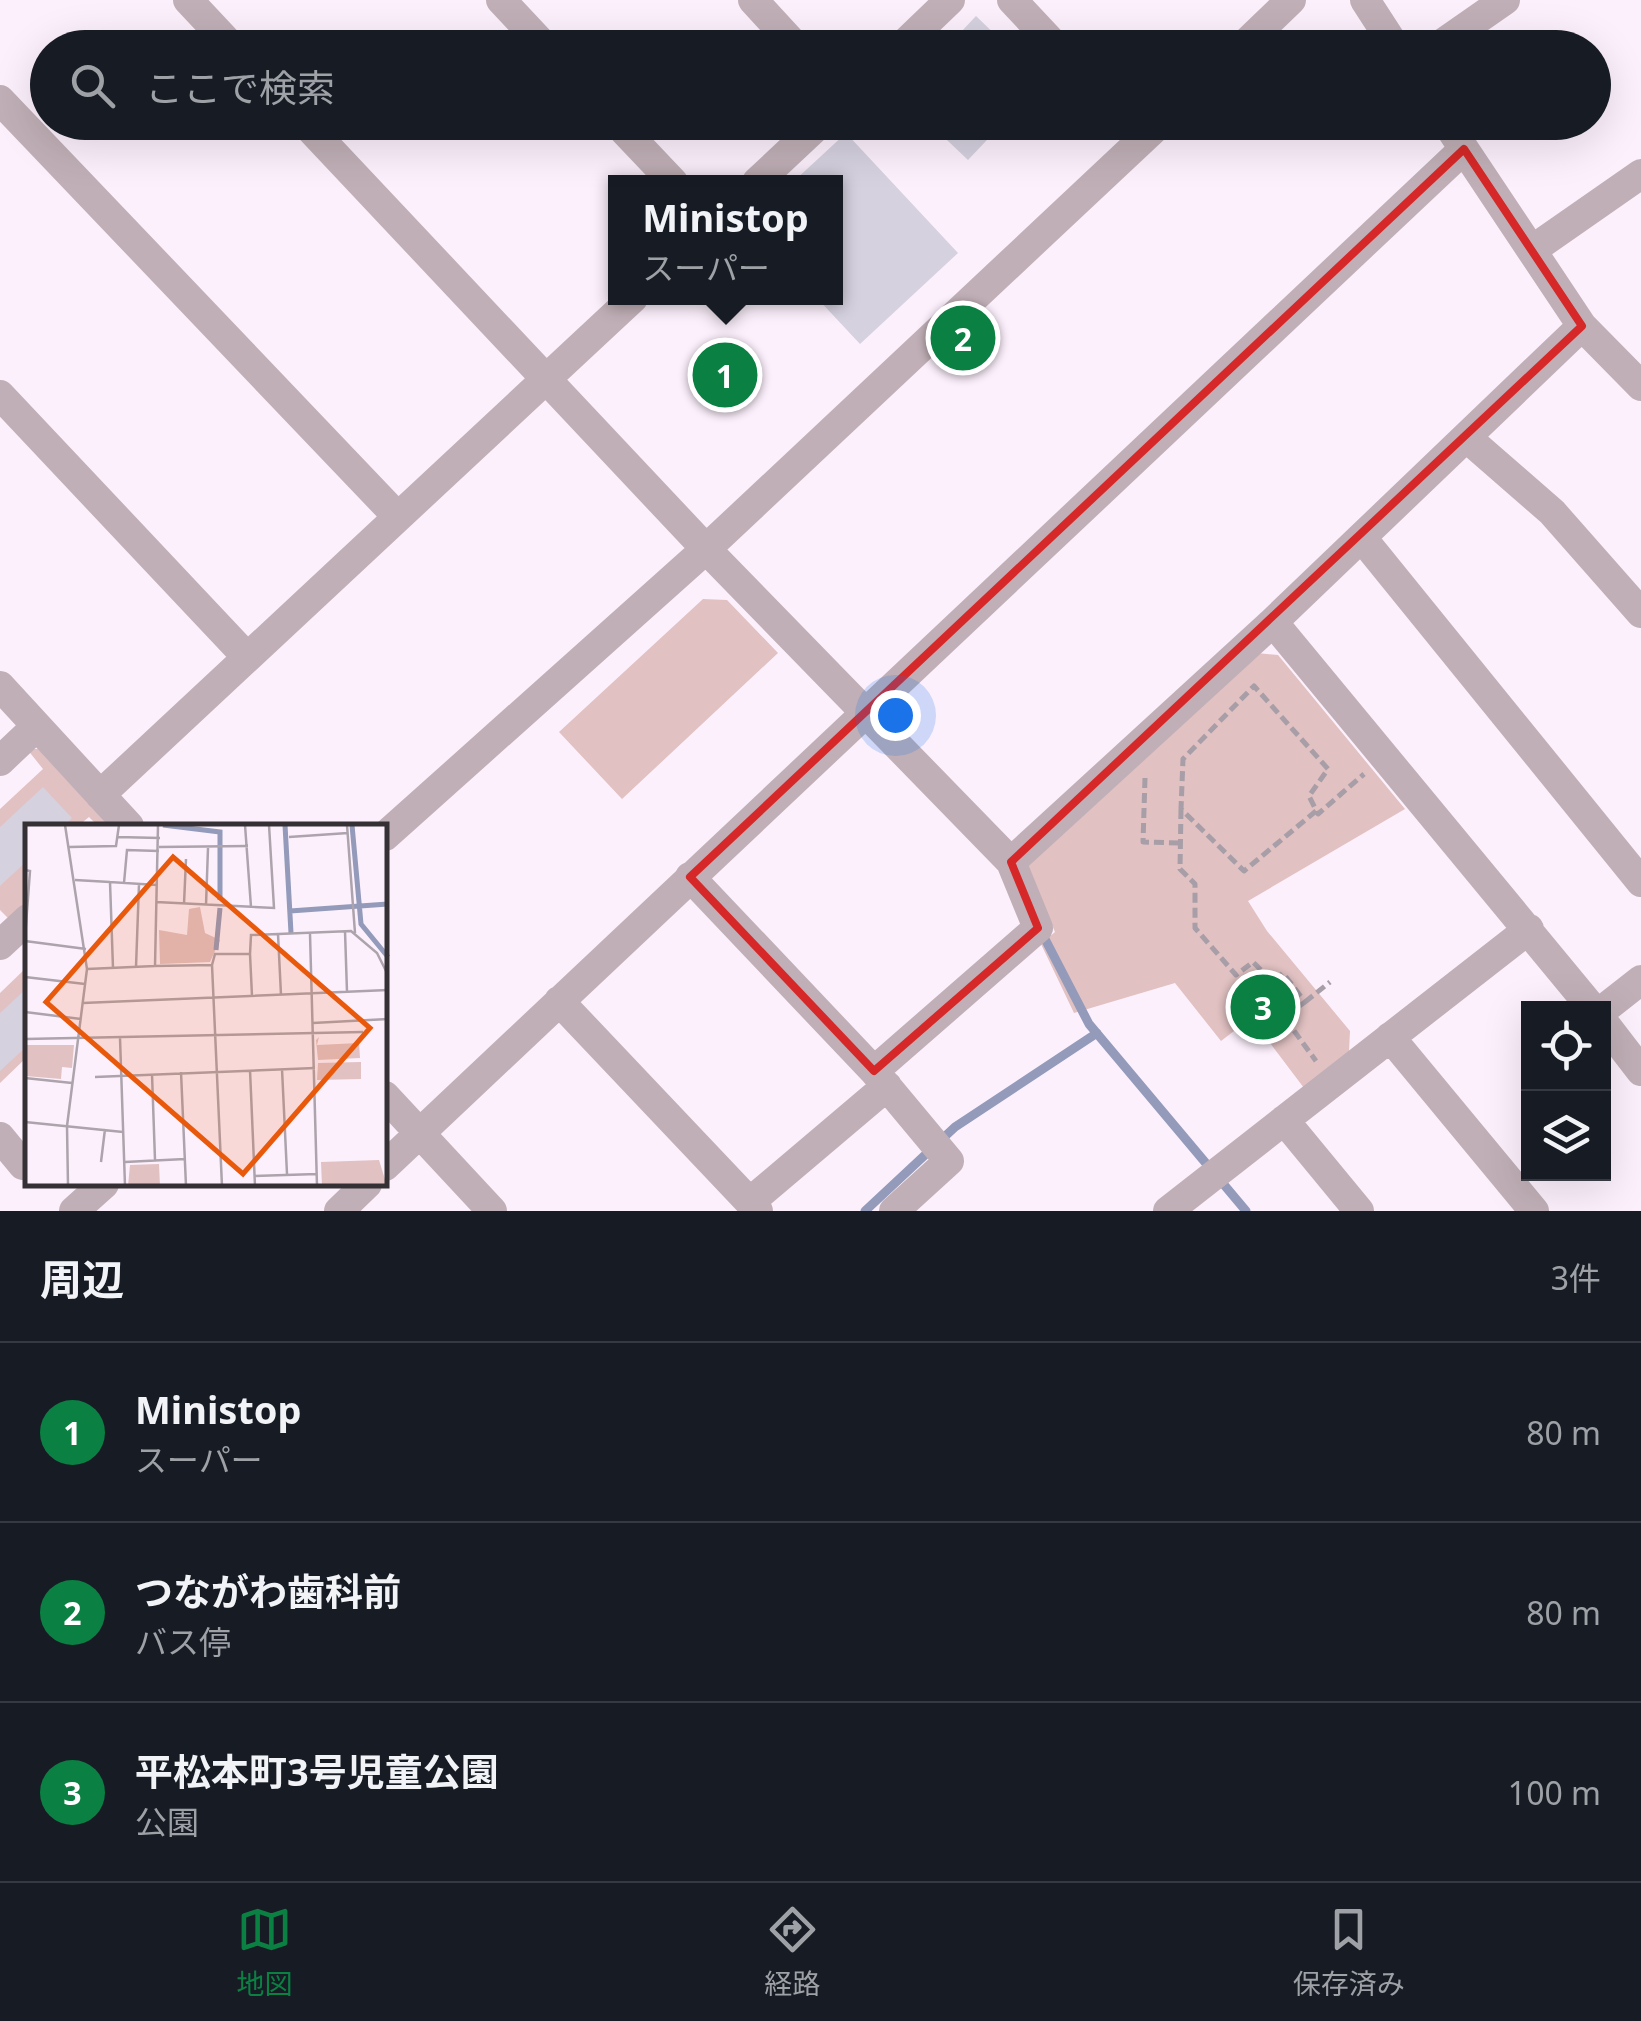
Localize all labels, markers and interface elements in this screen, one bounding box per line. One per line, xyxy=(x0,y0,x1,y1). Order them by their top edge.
search box xyxy=(30,30,1611,140)
icon: search xyxy=(65,58,120,113)
text: ここで検索 xyxy=(145,61,335,113)
popup xyxy=(608,175,843,305)
text: Ministop xyxy=(642,191,809,243)
text: スーパー xyxy=(642,246,770,289)
pin: 2 xyxy=(930,300,996,376)
pin: 1 xyxy=(692,338,758,412)
your location xyxy=(870,690,921,741)
inset map xyxy=(25,824,388,1186)
pin: 3 xyxy=(1230,970,1296,1044)
map controls xyxy=(1521,1001,1611,1181)
button: locate xyxy=(1521,1001,1611,1091)
button: layers xyxy=(1521,1091,1611,1181)
text: 周辺 xyxy=(40,1250,124,1307)
text: 3件 xyxy=(1551,1256,1601,1299)
text: Ministop xyxy=(135,1383,302,1435)
text: 1 xyxy=(63,1411,82,1454)
text: 80 m xyxy=(1526,1411,1601,1454)
text: スーパー xyxy=(135,1438,263,1481)
text: つながわ歯科前 xyxy=(135,1565,401,1617)
text: 2 xyxy=(63,1591,82,1634)
text: 80 m xyxy=(1526,1591,1601,1634)
text: バス停 xyxy=(135,1620,231,1663)
text: 平松本町3号児童公園 xyxy=(135,1745,499,1797)
text: 3 xyxy=(63,1771,82,1814)
text: 100 m xyxy=(1508,1771,1601,1814)
text: 公園 xyxy=(135,1800,199,1843)
tab: 地図 xyxy=(236,1902,292,2002)
tab: 経路 xyxy=(764,1902,821,2002)
tab: 保存済み xyxy=(1293,1902,1405,2002)

